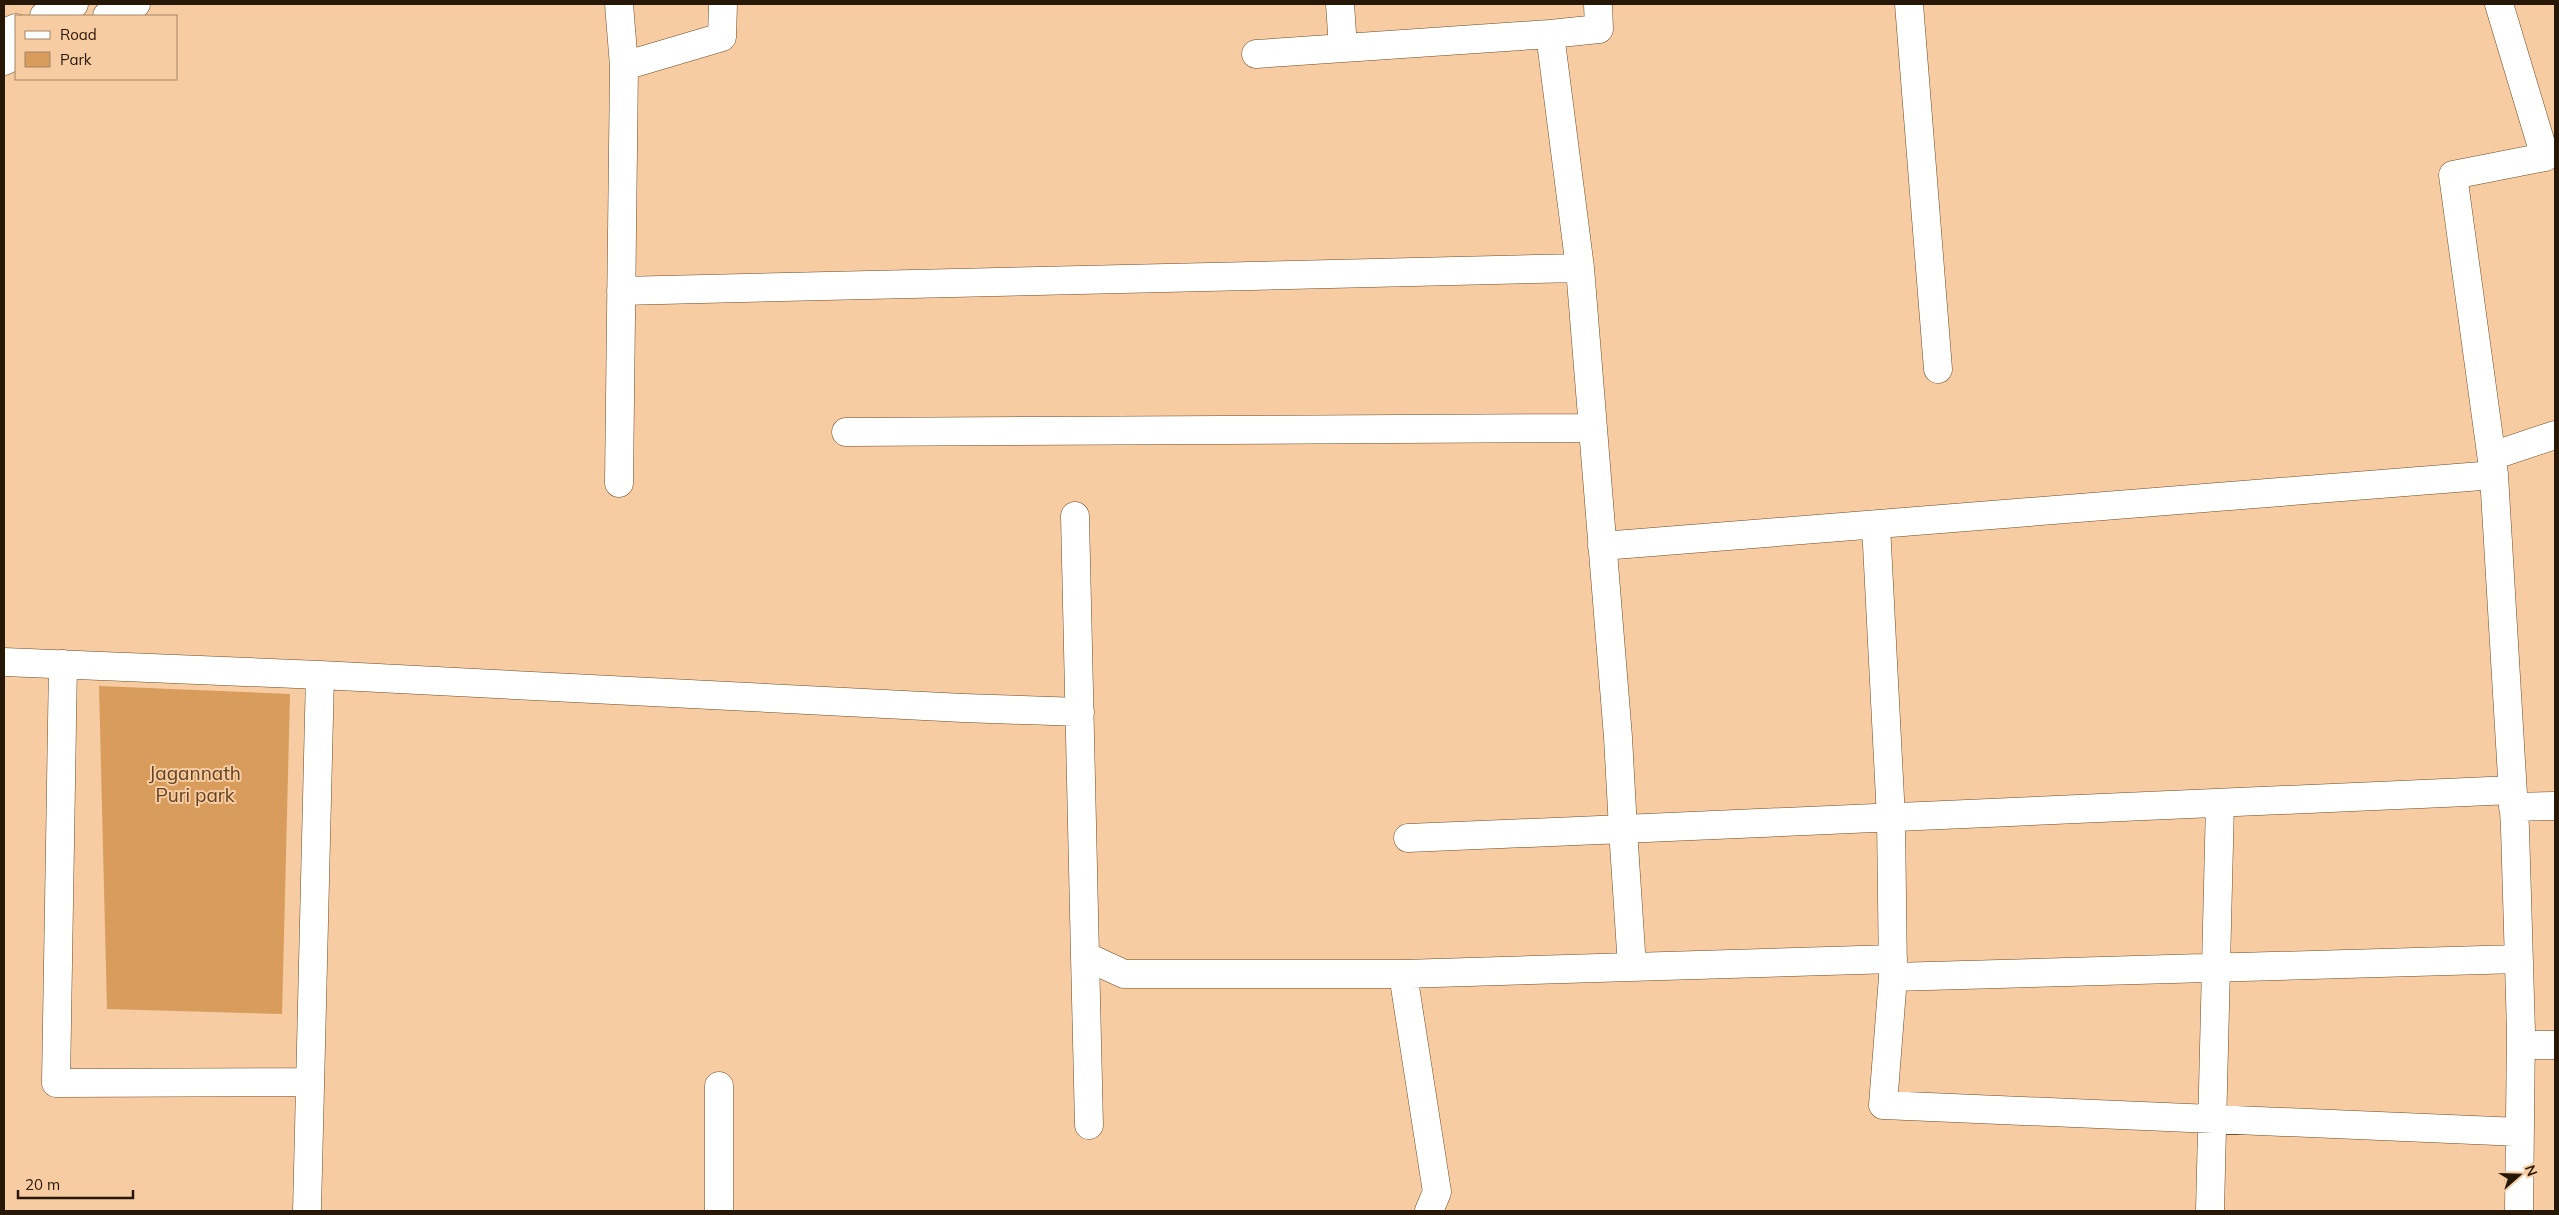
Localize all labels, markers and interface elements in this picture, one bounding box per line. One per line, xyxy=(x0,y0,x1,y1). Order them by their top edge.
legend xyxy=(15,15,178,80)
text: Road xyxy=(60,25,97,44)
text: Park xyxy=(60,50,92,69)
park label: Jagannath Puri park xyxy=(149,761,241,807)
north arrow xyxy=(2494,1150,2544,1200)
text: N xyxy=(2521,1163,2541,1179)
scale bar xyxy=(18,1168,132,1200)
text: 20 m xyxy=(25,1175,60,1194)

